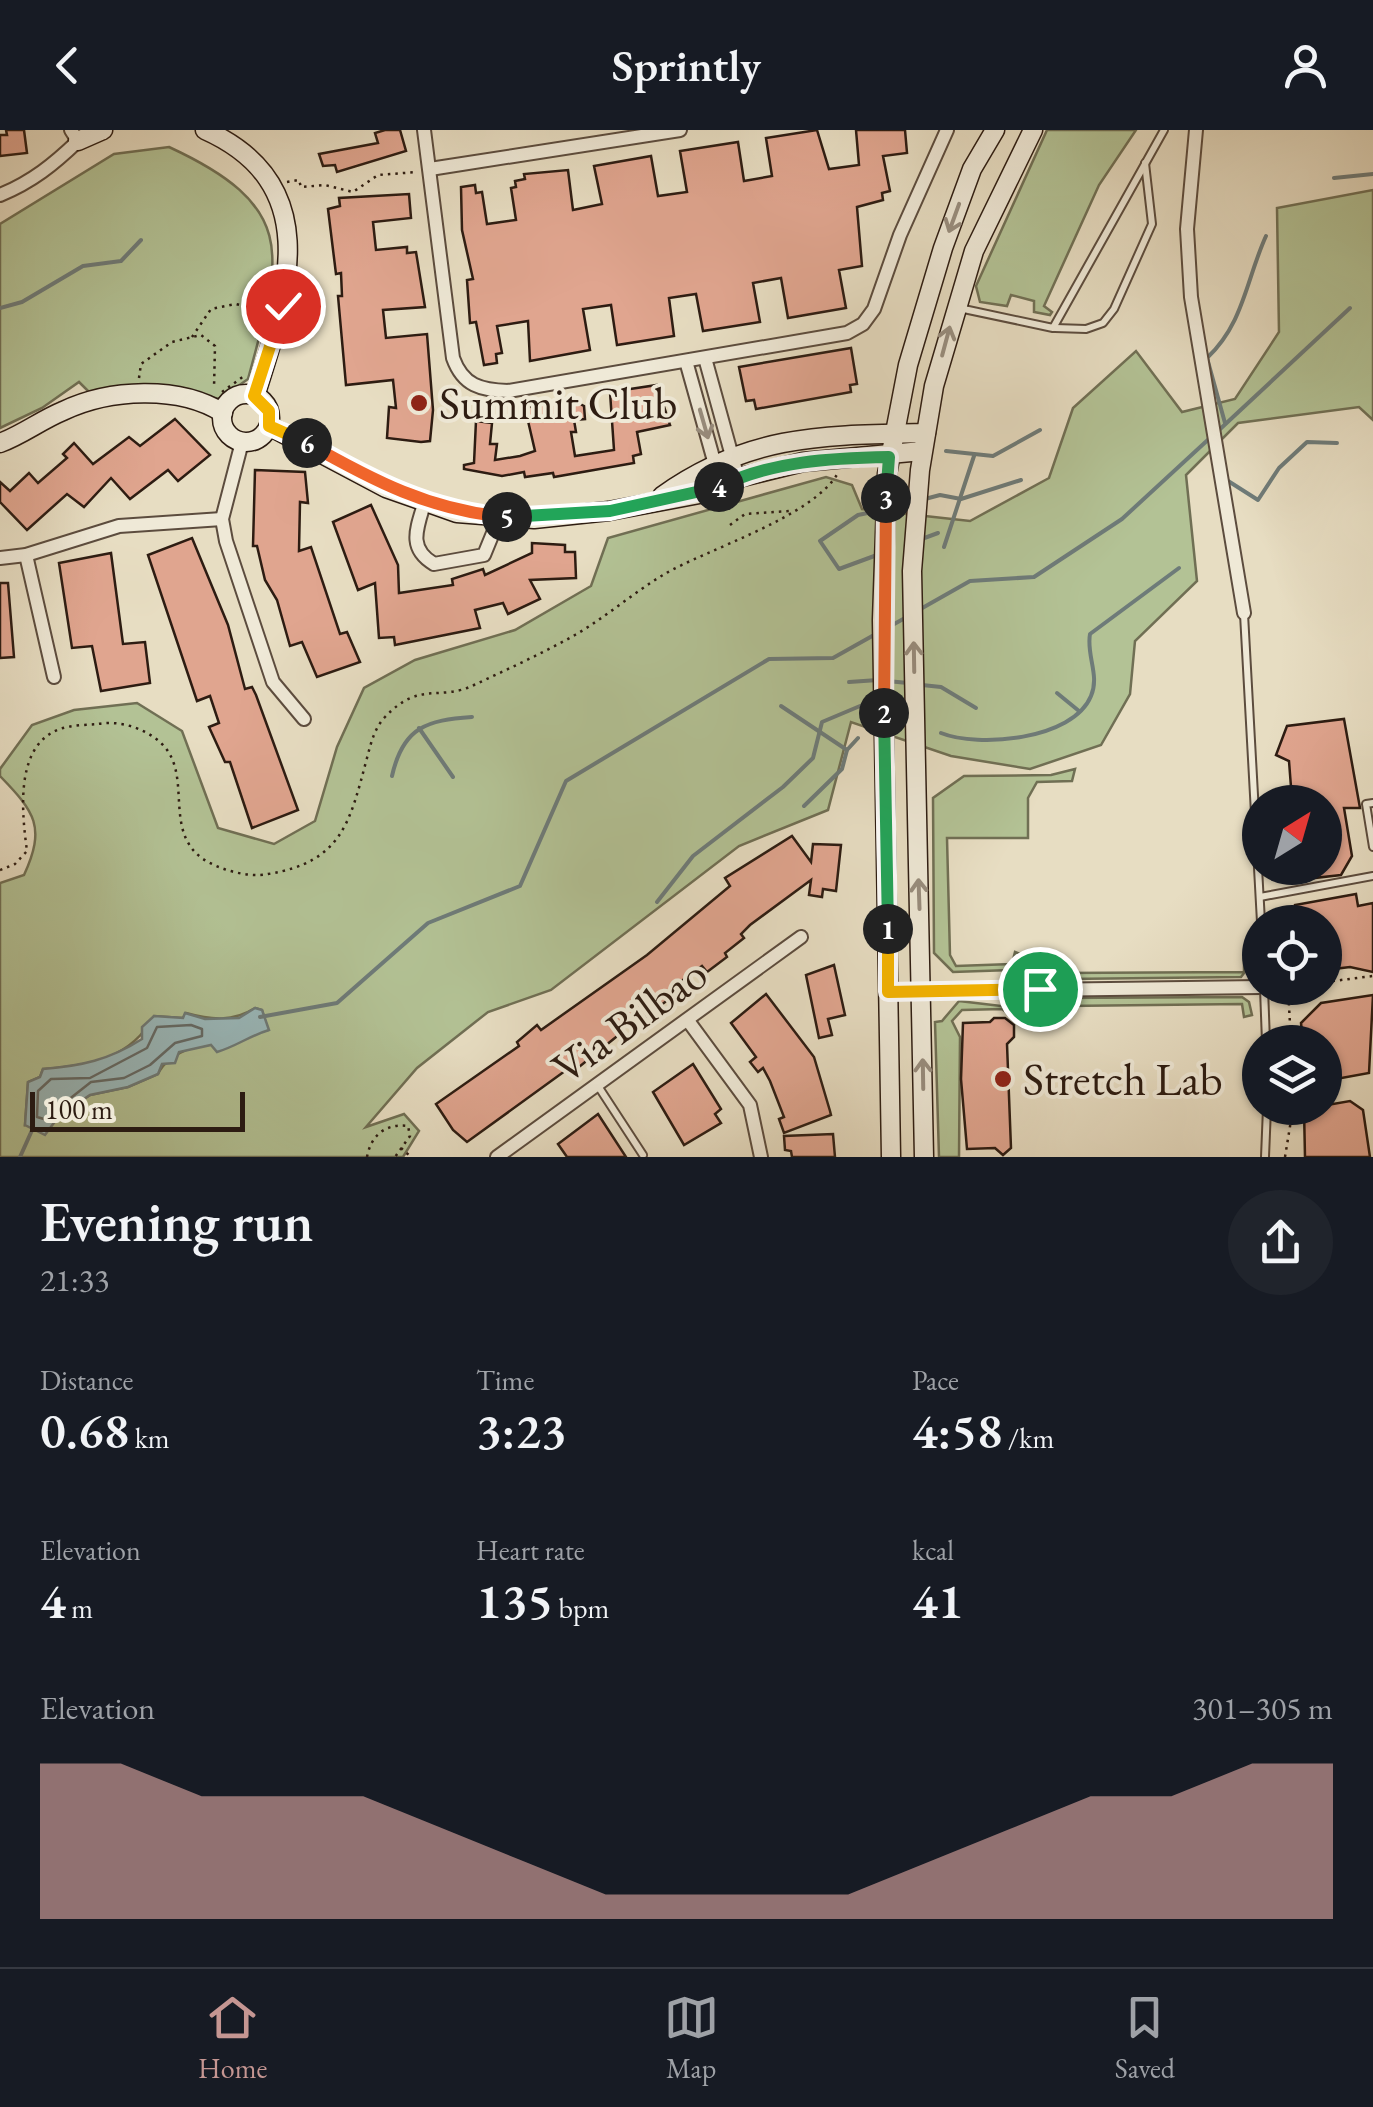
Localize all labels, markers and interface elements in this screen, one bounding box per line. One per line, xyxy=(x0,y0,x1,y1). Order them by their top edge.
text: Sprintly xyxy=(612,36,761,94)
icon: back xyxy=(40,38,95,93)
icon: person xyxy=(1278,38,1333,93)
one-way arrow xyxy=(944,202,962,233)
pin xyxy=(241,264,326,349)
icon: check xyxy=(256,279,311,334)
one-way arrow xyxy=(938,326,957,357)
place label: Summit Club xyxy=(439,374,677,432)
marker: Summit Club xyxy=(408,392,430,414)
one-way arrow xyxy=(696,407,714,439)
pin: 6 xyxy=(282,418,332,468)
text: 6 xyxy=(300,425,314,461)
pin: 4 xyxy=(694,462,744,512)
text: 4 xyxy=(712,469,726,505)
pin: 3 xyxy=(861,473,911,523)
text: 3 xyxy=(879,480,893,516)
pin: 5 xyxy=(482,492,532,542)
text: 5 xyxy=(500,499,514,535)
one-way arrow xyxy=(904,641,923,673)
pin: 2 xyxy=(859,688,909,738)
text: 2 xyxy=(877,695,891,731)
north arrow xyxy=(1242,785,1342,885)
map controls xyxy=(1242,785,1342,1125)
one-way arrow xyxy=(910,878,929,910)
pin: 1 xyxy=(863,904,913,954)
button: locate xyxy=(1242,905,1342,1005)
text: 1 xyxy=(881,911,895,947)
street label: Via Bilbao xyxy=(540,944,718,1096)
pin xyxy=(998,947,1083,1032)
icon: arrive xyxy=(1013,962,1068,1017)
button: layers xyxy=(1242,1025,1342,1125)
place label: Stretch Lab xyxy=(1023,1050,1223,1108)
one-way arrow xyxy=(914,1059,933,1091)
marker: Stretch Lab xyxy=(992,1068,1014,1090)
scale bar xyxy=(30,1087,245,1131)
text: 100 m xyxy=(45,1091,113,1127)
text: Evening run xyxy=(40,1186,313,1257)
button: share xyxy=(1228,1190,1333,1295)
text: 21:33 xyxy=(40,1259,109,1301)
text: Distance xyxy=(40,1362,134,1398)
text: Time xyxy=(476,1362,534,1398)
text: Pace xyxy=(912,1362,959,1398)
text: 0.68 xyxy=(40,1398,129,1463)
text: 3:23 xyxy=(476,1398,567,1463)
text: 4:58 xyxy=(912,1398,1003,1463)
text: km xyxy=(129,1420,170,1456)
text: /km xyxy=(1003,1420,1054,1456)
text: Elevation xyxy=(40,1532,141,1568)
text: Heart rate xyxy=(476,1532,585,1568)
text: kcal xyxy=(912,1532,954,1568)
text: 4 xyxy=(40,1568,66,1633)
text: 135 xyxy=(476,1568,553,1633)
text: 41 xyxy=(912,1568,963,1633)
text: m xyxy=(66,1590,93,1626)
text: bpm xyxy=(553,1590,609,1626)
text: Elevation xyxy=(40,1687,155,1729)
text: 301–305 m xyxy=(1192,1687,1333,1729)
tab: Home xyxy=(198,1990,267,2086)
tab: Map xyxy=(664,1990,719,2086)
tab: Saved xyxy=(1115,1990,1175,2086)

